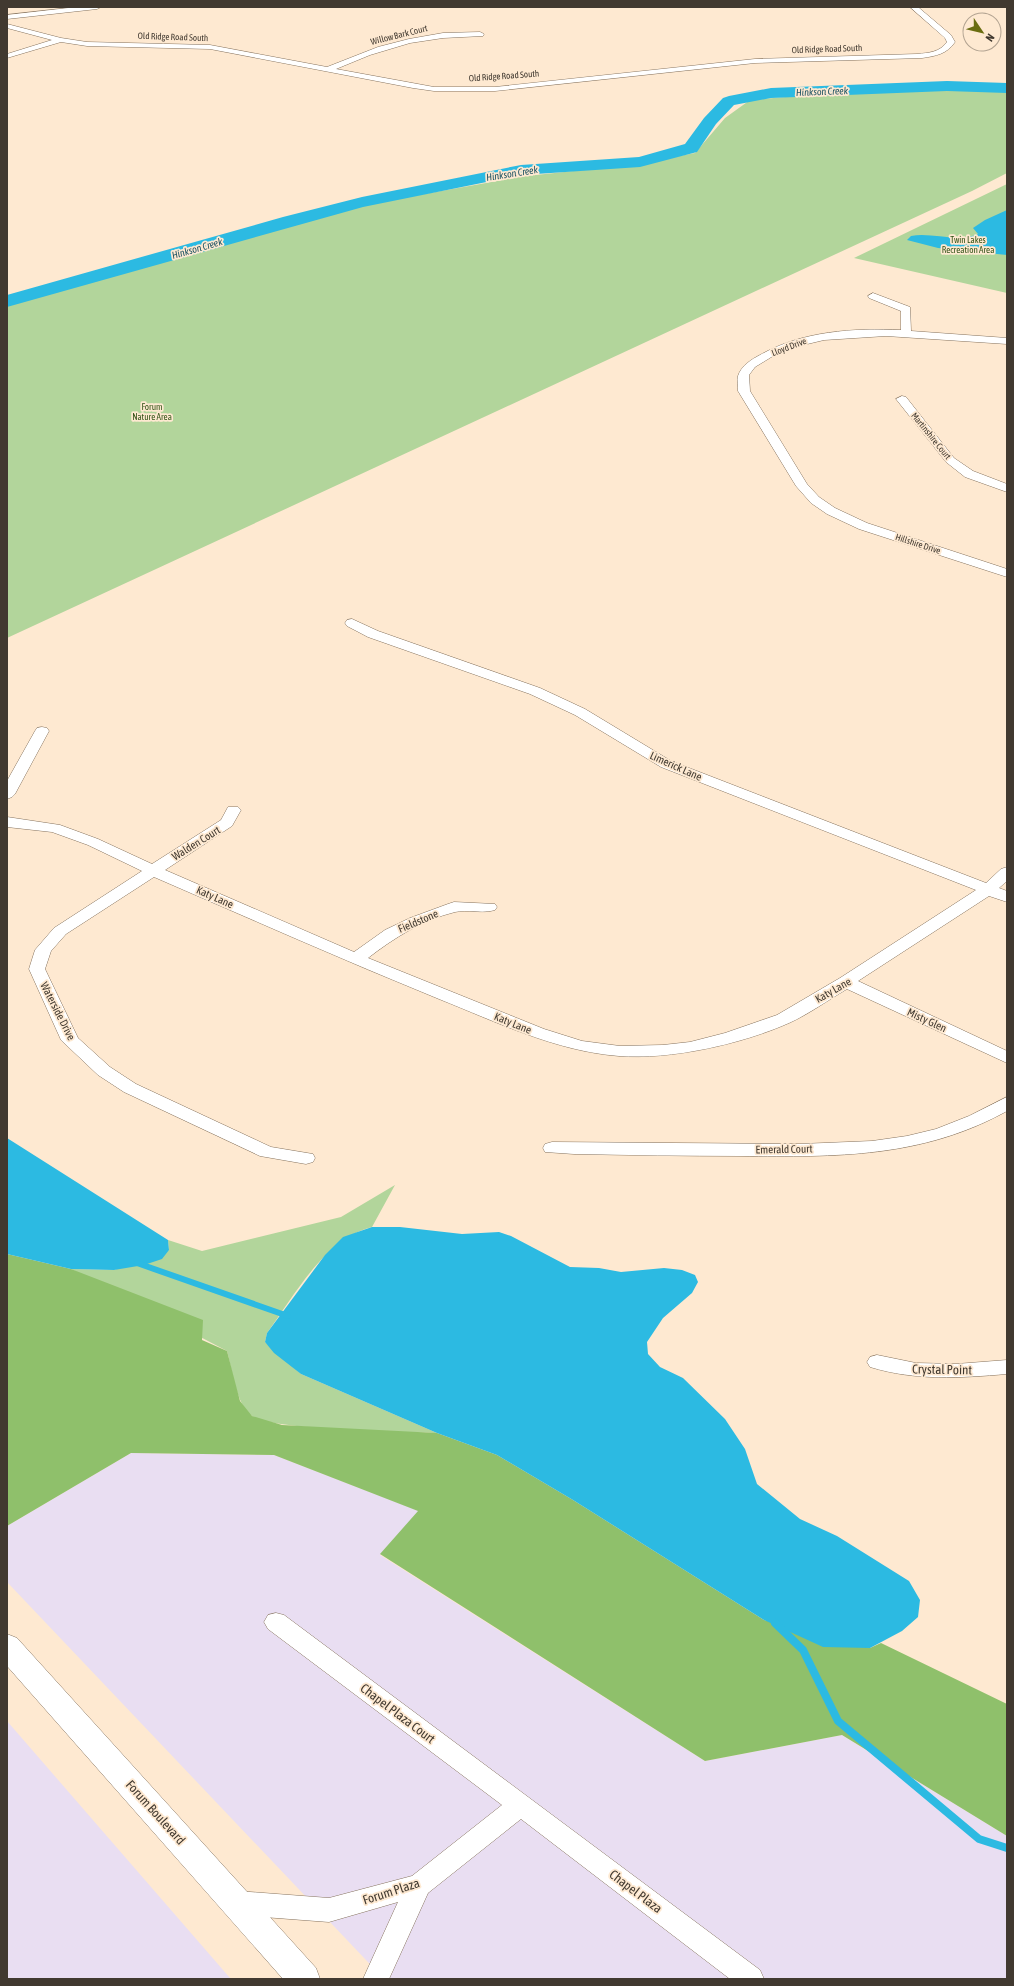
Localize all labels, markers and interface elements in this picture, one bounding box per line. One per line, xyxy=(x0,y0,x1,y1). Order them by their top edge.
north arrow xyxy=(962,12,1002,52)
street label: Willow Bark Court xyxy=(370,23,429,47)
street label: Old Ridge Road South xyxy=(138,31,208,43)
text: N xyxy=(983,32,997,44)
street label: Old Ridge Road South xyxy=(792,43,862,55)
street label: Old Ridge Road South xyxy=(468,69,540,83)
water label: Hinkson Creek xyxy=(796,85,849,98)
water label: Hinkson Creek xyxy=(485,164,539,183)
park label: Twin Lakes Recreation Area xyxy=(942,235,994,255)
water label: Hinkson Creek xyxy=(171,236,224,261)
street label: Lloyd Drive xyxy=(770,336,808,358)
park label: Forum Nature Area xyxy=(132,402,172,422)
street label: Martinshire Court xyxy=(909,411,953,462)
street label: Hillshire Drive xyxy=(894,532,942,556)
street label: Limerick Lane xyxy=(648,749,704,783)
street label: Walden Court xyxy=(170,824,222,862)
street label: Katy Lane xyxy=(195,884,235,910)
street label: Fieldstone xyxy=(396,907,440,935)
street label: Katy Lane xyxy=(813,975,853,1005)
street label: Waterside Drive xyxy=(38,980,78,1042)
street label: Misty Glen xyxy=(905,1006,949,1034)
street label: Katy Lane xyxy=(493,1010,533,1036)
street label: Emerald Court xyxy=(755,1143,813,1155)
street label: Crystal Point xyxy=(912,1361,972,1378)
street label: Chapel Plaza Court xyxy=(357,1680,438,1746)
street label: Forum Boulevard xyxy=(123,1777,188,1848)
street label: Chapel Plaza xyxy=(606,1867,665,1916)
street label: Forum Plaza xyxy=(361,1875,421,1908)

